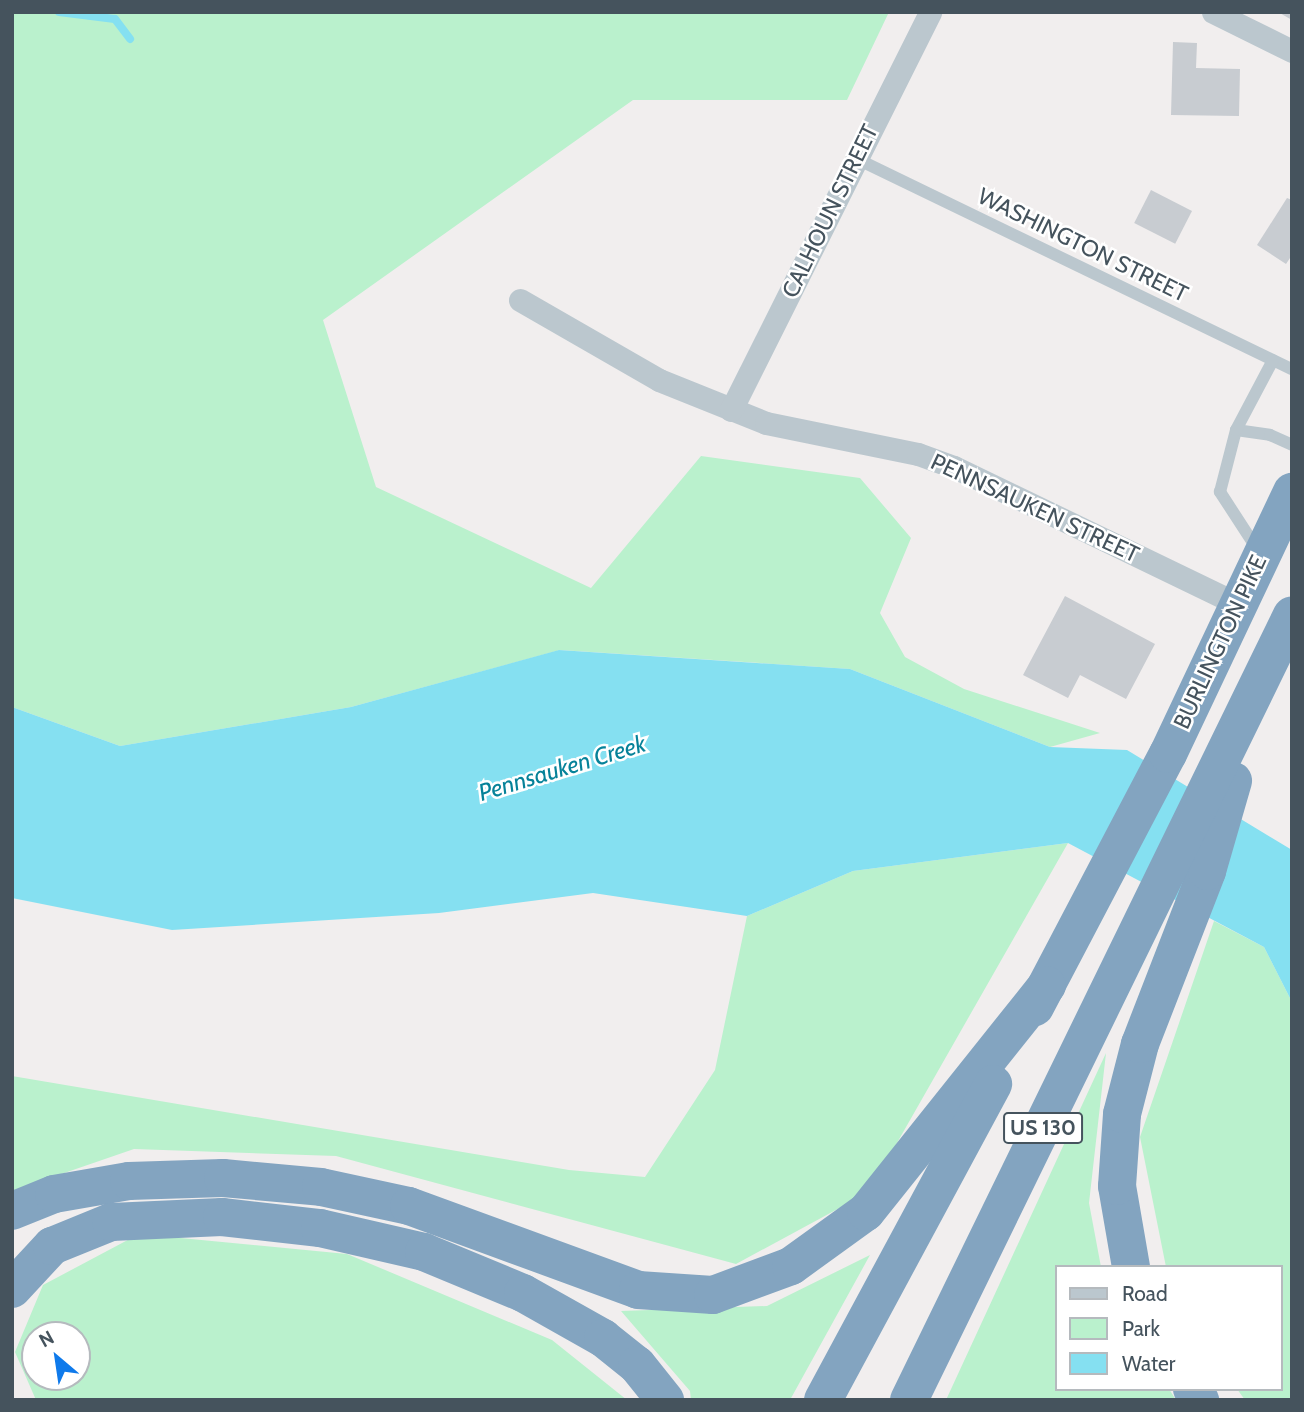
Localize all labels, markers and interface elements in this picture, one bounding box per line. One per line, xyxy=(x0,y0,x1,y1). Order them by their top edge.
street label: CALHOUN STREET xyxy=(776,120,884,302)
street label: WASHINGTON STREET xyxy=(973,182,1193,308)
street label: PENNSAUKEN STREET xyxy=(926,448,1144,568)
street label: BURLINGTON PIKE xyxy=(1168,551,1272,733)
water label: Pennsauken Creek xyxy=(475,729,649,807)
road number: US 130 xyxy=(1003,1110,1083,1146)
legend xyxy=(1056,1265,1283,1391)
text: Road xyxy=(1122,1281,1168,1306)
text: Park xyxy=(1122,1316,1160,1341)
north arrow xyxy=(21,1321,91,1391)
text: N xyxy=(35,1326,58,1352)
text: Water xyxy=(1122,1351,1175,1376)

